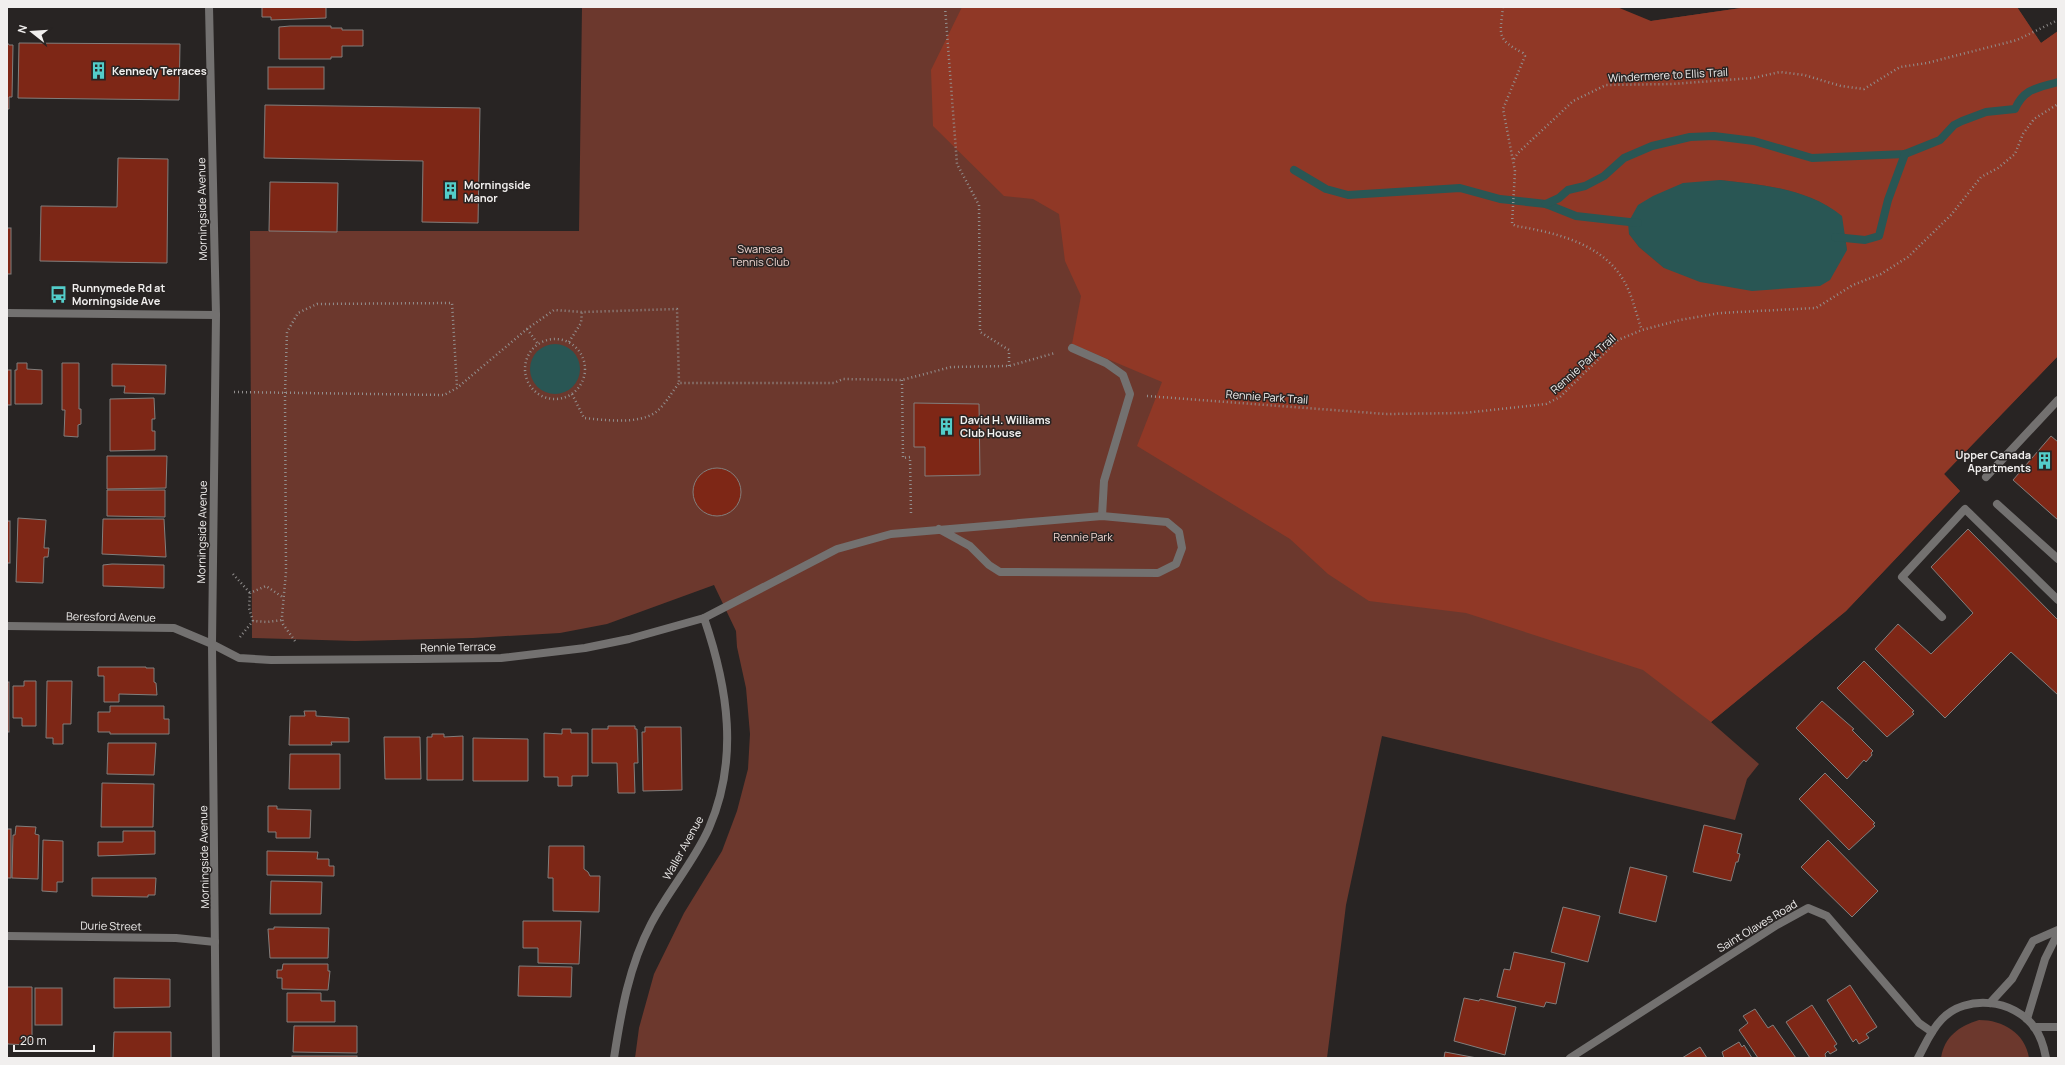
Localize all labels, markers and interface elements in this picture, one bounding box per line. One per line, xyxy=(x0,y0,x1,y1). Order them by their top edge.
north arrow xyxy=(12,12,52,52)
text: N xyxy=(14,23,30,35)
building icon: Kennedy Terraces xyxy=(89,61,109,81)
place label: Kennedy Terraces xyxy=(112,63,207,78)
street label: Windermere to Ellis Trail xyxy=(1608,64,1728,85)
street label: Morningside Avenue xyxy=(193,157,210,261)
place label: Morningside Manor xyxy=(464,177,531,205)
building icon: Morningside Manor xyxy=(441,181,461,201)
park label: Swansea Tennis Club xyxy=(730,241,790,269)
place label: Runnymede Rd at Morningside Ave xyxy=(72,280,165,308)
bus stop icon: Runnymede Rd at Morningside Ave xyxy=(49,284,69,304)
street label: Rennie Park Trail xyxy=(1547,330,1618,397)
street label: Rennie Park Trail xyxy=(1225,386,1309,407)
place label: David H. Williams Club House xyxy=(960,412,1051,440)
building icon: David H. Williams Club House xyxy=(937,416,957,436)
place label: Upper Canada Apartments xyxy=(1956,447,2031,475)
building icon: Upper Canada Apartments xyxy=(2034,451,2054,471)
street label: Morningside Avenue xyxy=(193,480,210,584)
park label: Rennie Park xyxy=(1053,529,1113,544)
street label: Beresford Avenue xyxy=(66,608,157,625)
street label: Rennie Terrace xyxy=(420,638,497,655)
street label: Morningside Avenue xyxy=(195,805,212,909)
street label: Waller Avenue xyxy=(659,812,707,883)
street label: Saint Olaves Road xyxy=(1714,896,1800,955)
street label: Durie Street xyxy=(80,917,142,934)
scale bar xyxy=(14,1027,94,1053)
text: 20 m xyxy=(20,1032,47,1049)

